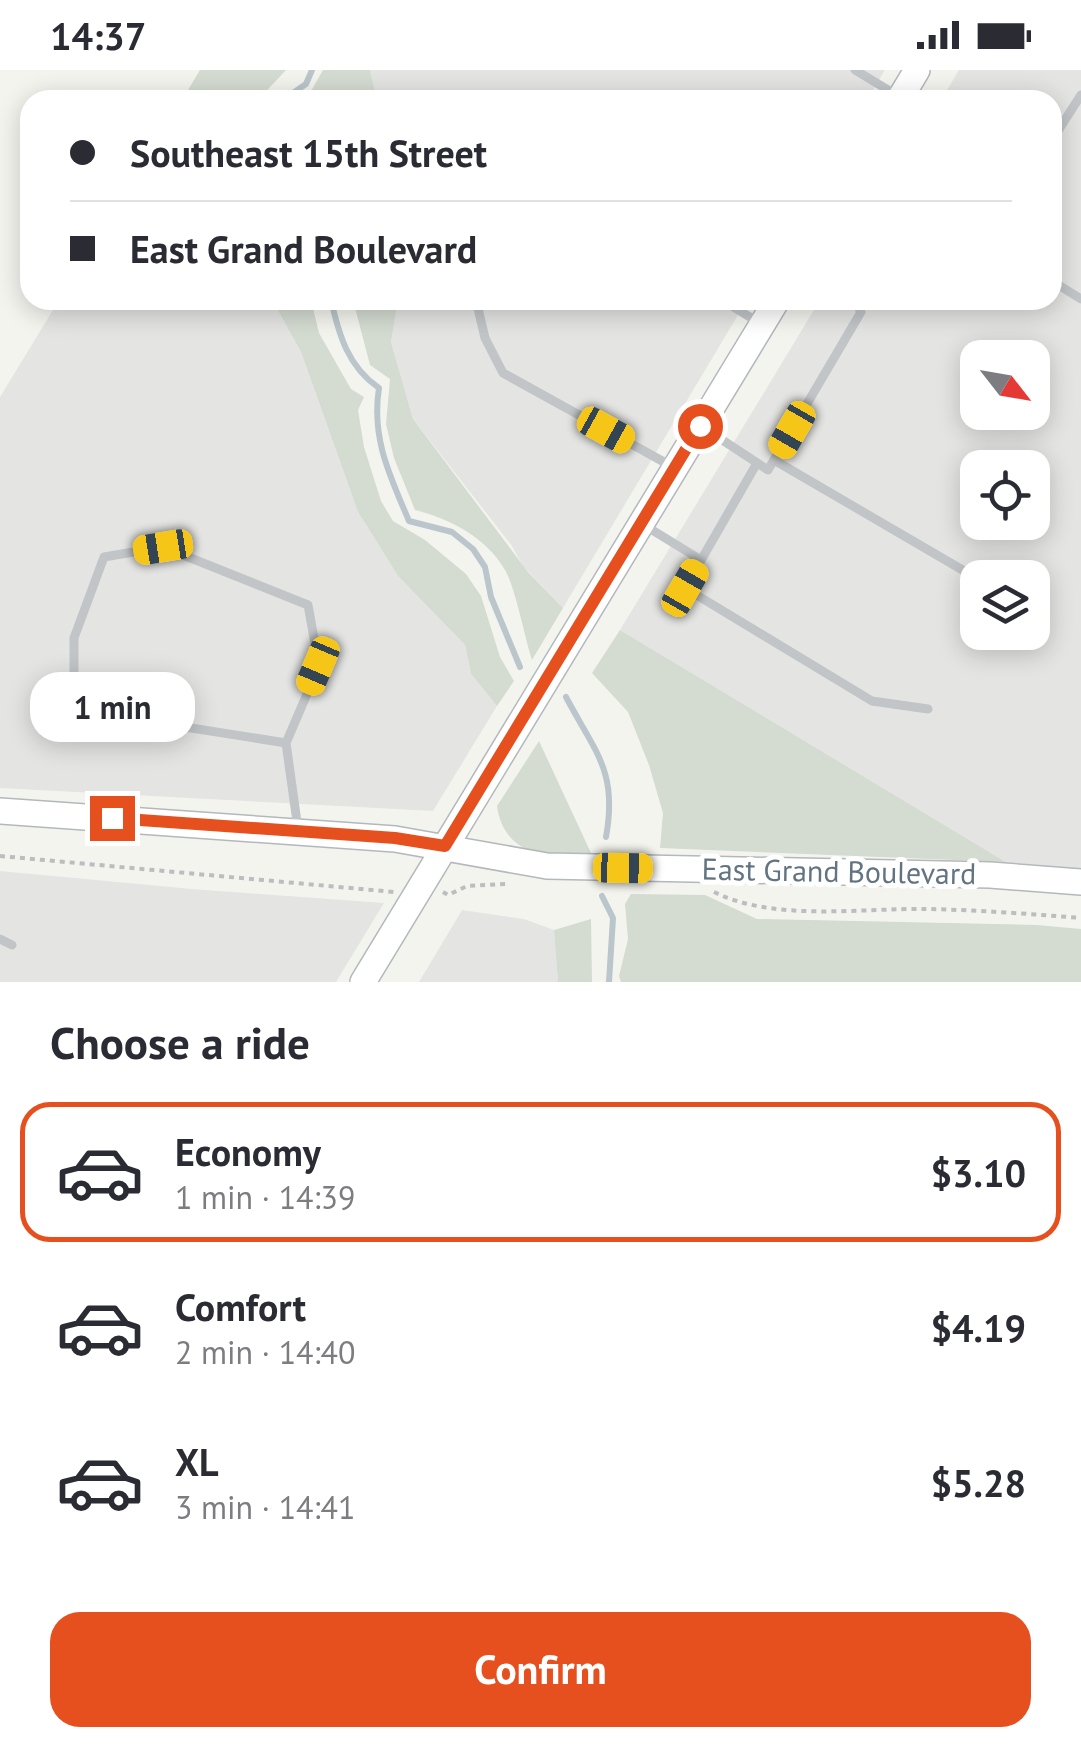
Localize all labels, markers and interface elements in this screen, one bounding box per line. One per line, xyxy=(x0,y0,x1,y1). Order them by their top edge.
text: 14:37 xyxy=(50,11,146,60)
text: Southeast 15th Street xyxy=(130,128,487,177)
text: East Grand Boulevard xyxy=(130,224,477,273)
north arrow xyxy=(960,340,1050,430)
map controls xyxy=(960,340,1050,650)
car xyxy=(764,397,820,463)
car xyxy=(572,402,640,458)
route start xyxy=(678,404,723,449)
button: locate xyxy=(960,450,1050,540)
car xyxy=(131,527,195,567)
car xyxy=(657,555,713,621)
button: layers xyxy=(960,560,1050,650)
car xyxy=(292,633,344,699)
callout: 1 min xyxy=(29,673,194,743)
text: 1 min xyxy=(73,686,152,728)
route end xyxy=(90,796,135,841)
street label: East Grand Boulevard xyxy=(701,849,977,892)
car xyxy=(593,852,653,884)
text: Choose a ride xyxy=(50,1013,310,1071)
icon: car xyxy=(55,1127,145,1217)
text: Economy xyxy=(175,1127,321,1176)
text: $3.10 xyxy=(930,1148,1026,1197)
text: 1 min · 14:39 xyxy=(175,1176,355,1218)
icon: car xyxy=(55,1282,145,1372)
text: Comfort xyxy=(175,1282,306,1331)
text: $4.19 xyxy=(930,1303,1026,1352)
text: 2 min · 14:40 xyxy=(175,1331,355,1373)
icon: car xyxy=(55,1437,145,1527)
text: XL xyxy=(175,1437,219,1486)
text: $5.28 xyxy=(930,1458,1026,1507)
text: 3 min · 14:41 xyxy=(175,1486,355,1528)
button: Confirm xyxy=(50,1612,1031,1727)

